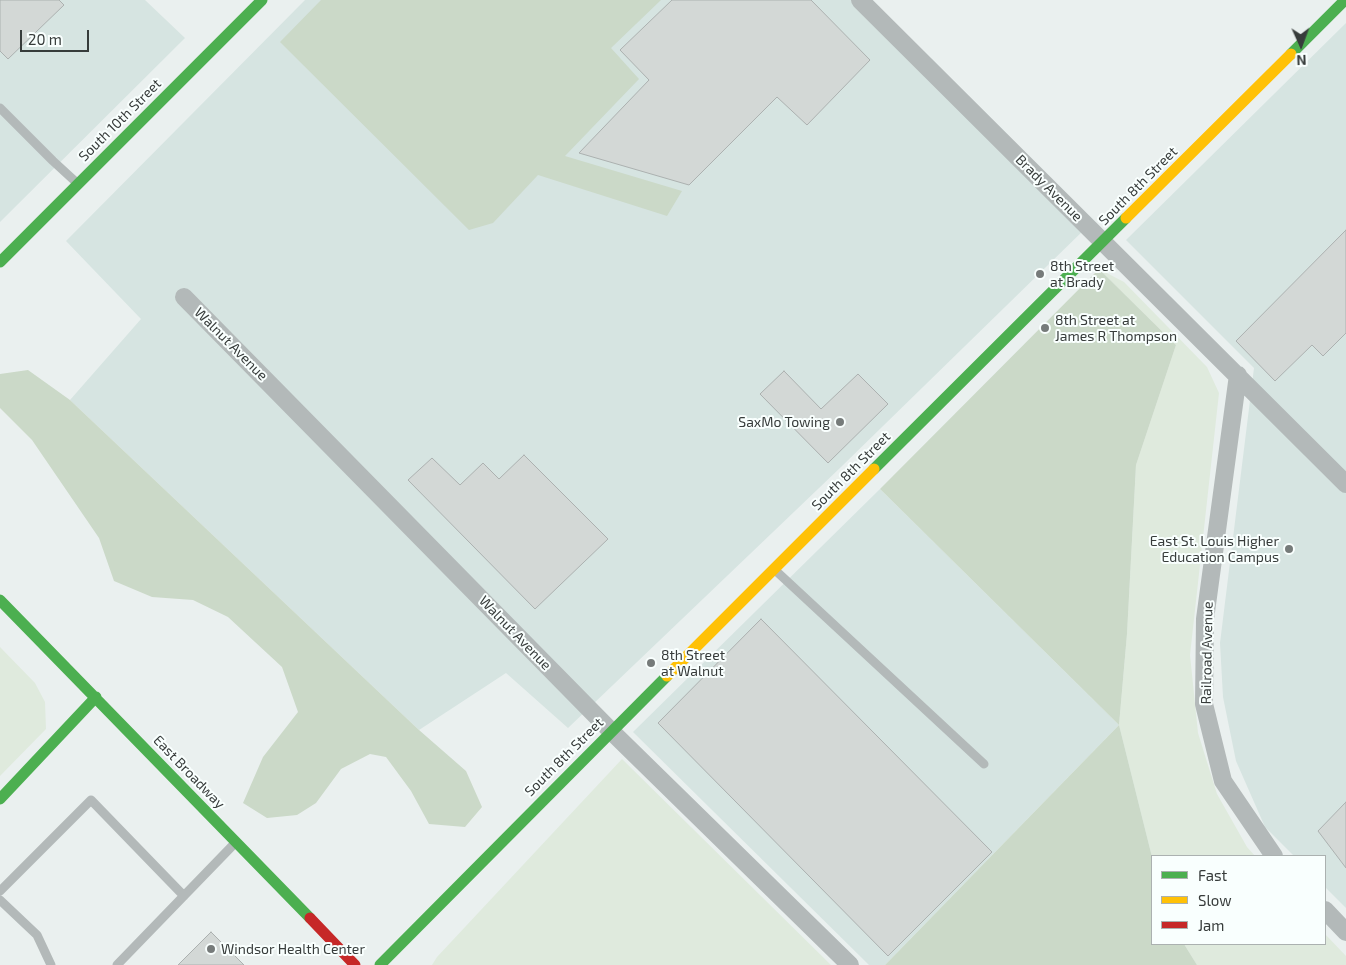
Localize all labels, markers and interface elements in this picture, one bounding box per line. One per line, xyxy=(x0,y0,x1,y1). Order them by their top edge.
scale bar xyxy=(22,20,91,52)
north arrow xyxy=(1276,20,1326,70)
text: 20 m xyxy=(28,30,62,48)
text: N xyxy=(1296,52,1307,69)
street label: South 10th Street xyxy=(75,75,165,165)
street label: South 8th Street xyxy=(1095,143,1181,229)
street label: Brady Avenue xyxy=(1012,151,1086,225)
place label: 8th Street at Brady xyxy=(1050,258,1114,290)
marker: 8th Street at Brady xyxy=(1034,268,1046,280)
street label: Walnut Avenue xyxy=(191,304,271,384)
place label: 8th Street at James R Thompson xyxy=(1055,312,1177,344)
marker: 8th Street at James R Thompson xyxy=(1039,322,1051,334)
place label: SaxMo Towing xyxy=(738,414,830,430)
marker: SaxMo Towing xyxy=(834,416,846,428)
street label: South 8th Street xyxy=(808,428,894,514)
place label: East St. Louis Higher Education Campus xyxy=(1150,533,1279,566)
marker: East St. Louis Higher Education Campus xyxy=(1283,543,1295,555)
street label: Walnut Avenue xyxy=(475,592,555,674)
street label: Railroad Avenue xyxy=(1198,601,1216,705)
place label: 8th Street at Walnut xyxy=(661,647,725,680)
marker: 8th Street at Walnut xyxy=(645,657,657,669)
street label: South 8th Street xyxy=(521,714,607,800)
street label: East Broadway xyxy=(150,732,228,812)
legend xyxy=(1151,855,1326,945)
text: Fast xyxy=(1198,866,1227,884)
text: Slow xyxy=(1198,891,1232,909)
text: Jam xyxy=(1198,916,1224,934)
place label: Windsor Health Center xyxy=(221,941,365,957)
marker: Windsor Health Center xyxy=(205,943,217,955)

